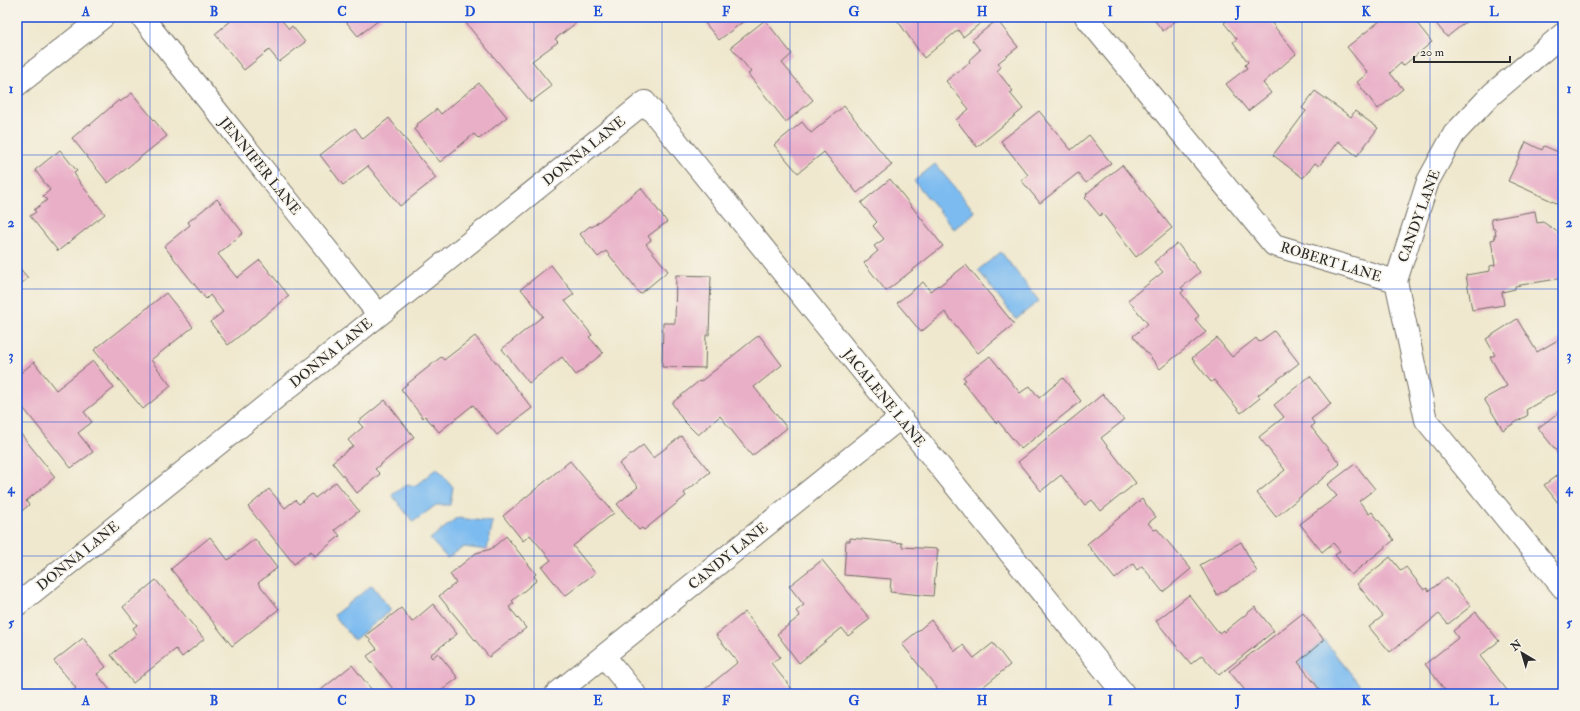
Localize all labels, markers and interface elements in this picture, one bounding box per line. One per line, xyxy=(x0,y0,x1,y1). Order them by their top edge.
text: A xyxy=(81,4,91,20)
text: B xyxy=(210,4,218,20)
text: C xyxy=(337,4,347,20)
text: D xyxy=(465,4,476,20)
text: E xyxy=(593,4,603,20)
text: F xyxy=(722,4,731,20)
text: G xyxy=(849,4,860,20)
text: H xyxy=(977,4,988,20)
text: I xyxy=(1107,4,1113,20)
text: J xyxy=(1234,4,1241,21)
text: K xyxy=(1361,4,1371,20)
text: L xyxy=(1489,4,1499,20)
scale bar xyxy=(1414,38,1510,64)
text: 20 m xyxy=(1420,45,1445,60)
text: 1 xyxy=(9,81,14,97)
text: 1 xyxy=(1567,81,1572,97)
street label: JENNIFER LANE xyxy=(215,113,304,218)
street label: DONNA LANE xyxy=(539,113,629,189)
street label: CANDY LANE xyxy=(1394,167,1444,265)
text: 2 xyxy=(8,215,15,231)
text: 2 xyxy=(1566,215,1573,231)
street label: ROBERT LANE xyxy=(1278,238,1384,286)
street label: DONNA LANE xyxy=(286,315,376,391)
street label: JACALENE LANE xyxy=(839,345,929,450)
text: 3 xyxy=(9,348,14,364)
text: 3 xyxy=(1567,348,1572,364)
text: 4 xyxy=(6,481,15,497)
text: 4 xyxy=(1564,481,1573,497)
street label: DONNA LANE xyxy=(33,518,123,594)
street label: CANDY LANE xyxy=(685,519,771,593)
text: 5 xyxy=(8,615,14,631)
text: 5 xyxy=(1566,615,1572,631)
north arrow xyxy=(1502,633,1542,673)
text: N xyxy=(1507,637,1525,654)
text: A xyxy=(81,693,91,709)
text: B xyxy=(210,693,218,709)
text: C xyxy=(337,693,347,709)
text: D xyxy=(465,693,476,709)
text: E xyxy=(593,693,603,709)
text: F xyxy=(722,693,731,709)
text: G xyxy=(849,693,860,709)
text: H xyxy=(977,693,988,709)
text: I xyxy=(1107,693,1113,709)
text: J xyxy=(1234,693,1241,710)
text: K xyxy=(1361,693,1371,709)
text: L xyxy=(1489,693,1499,709)

